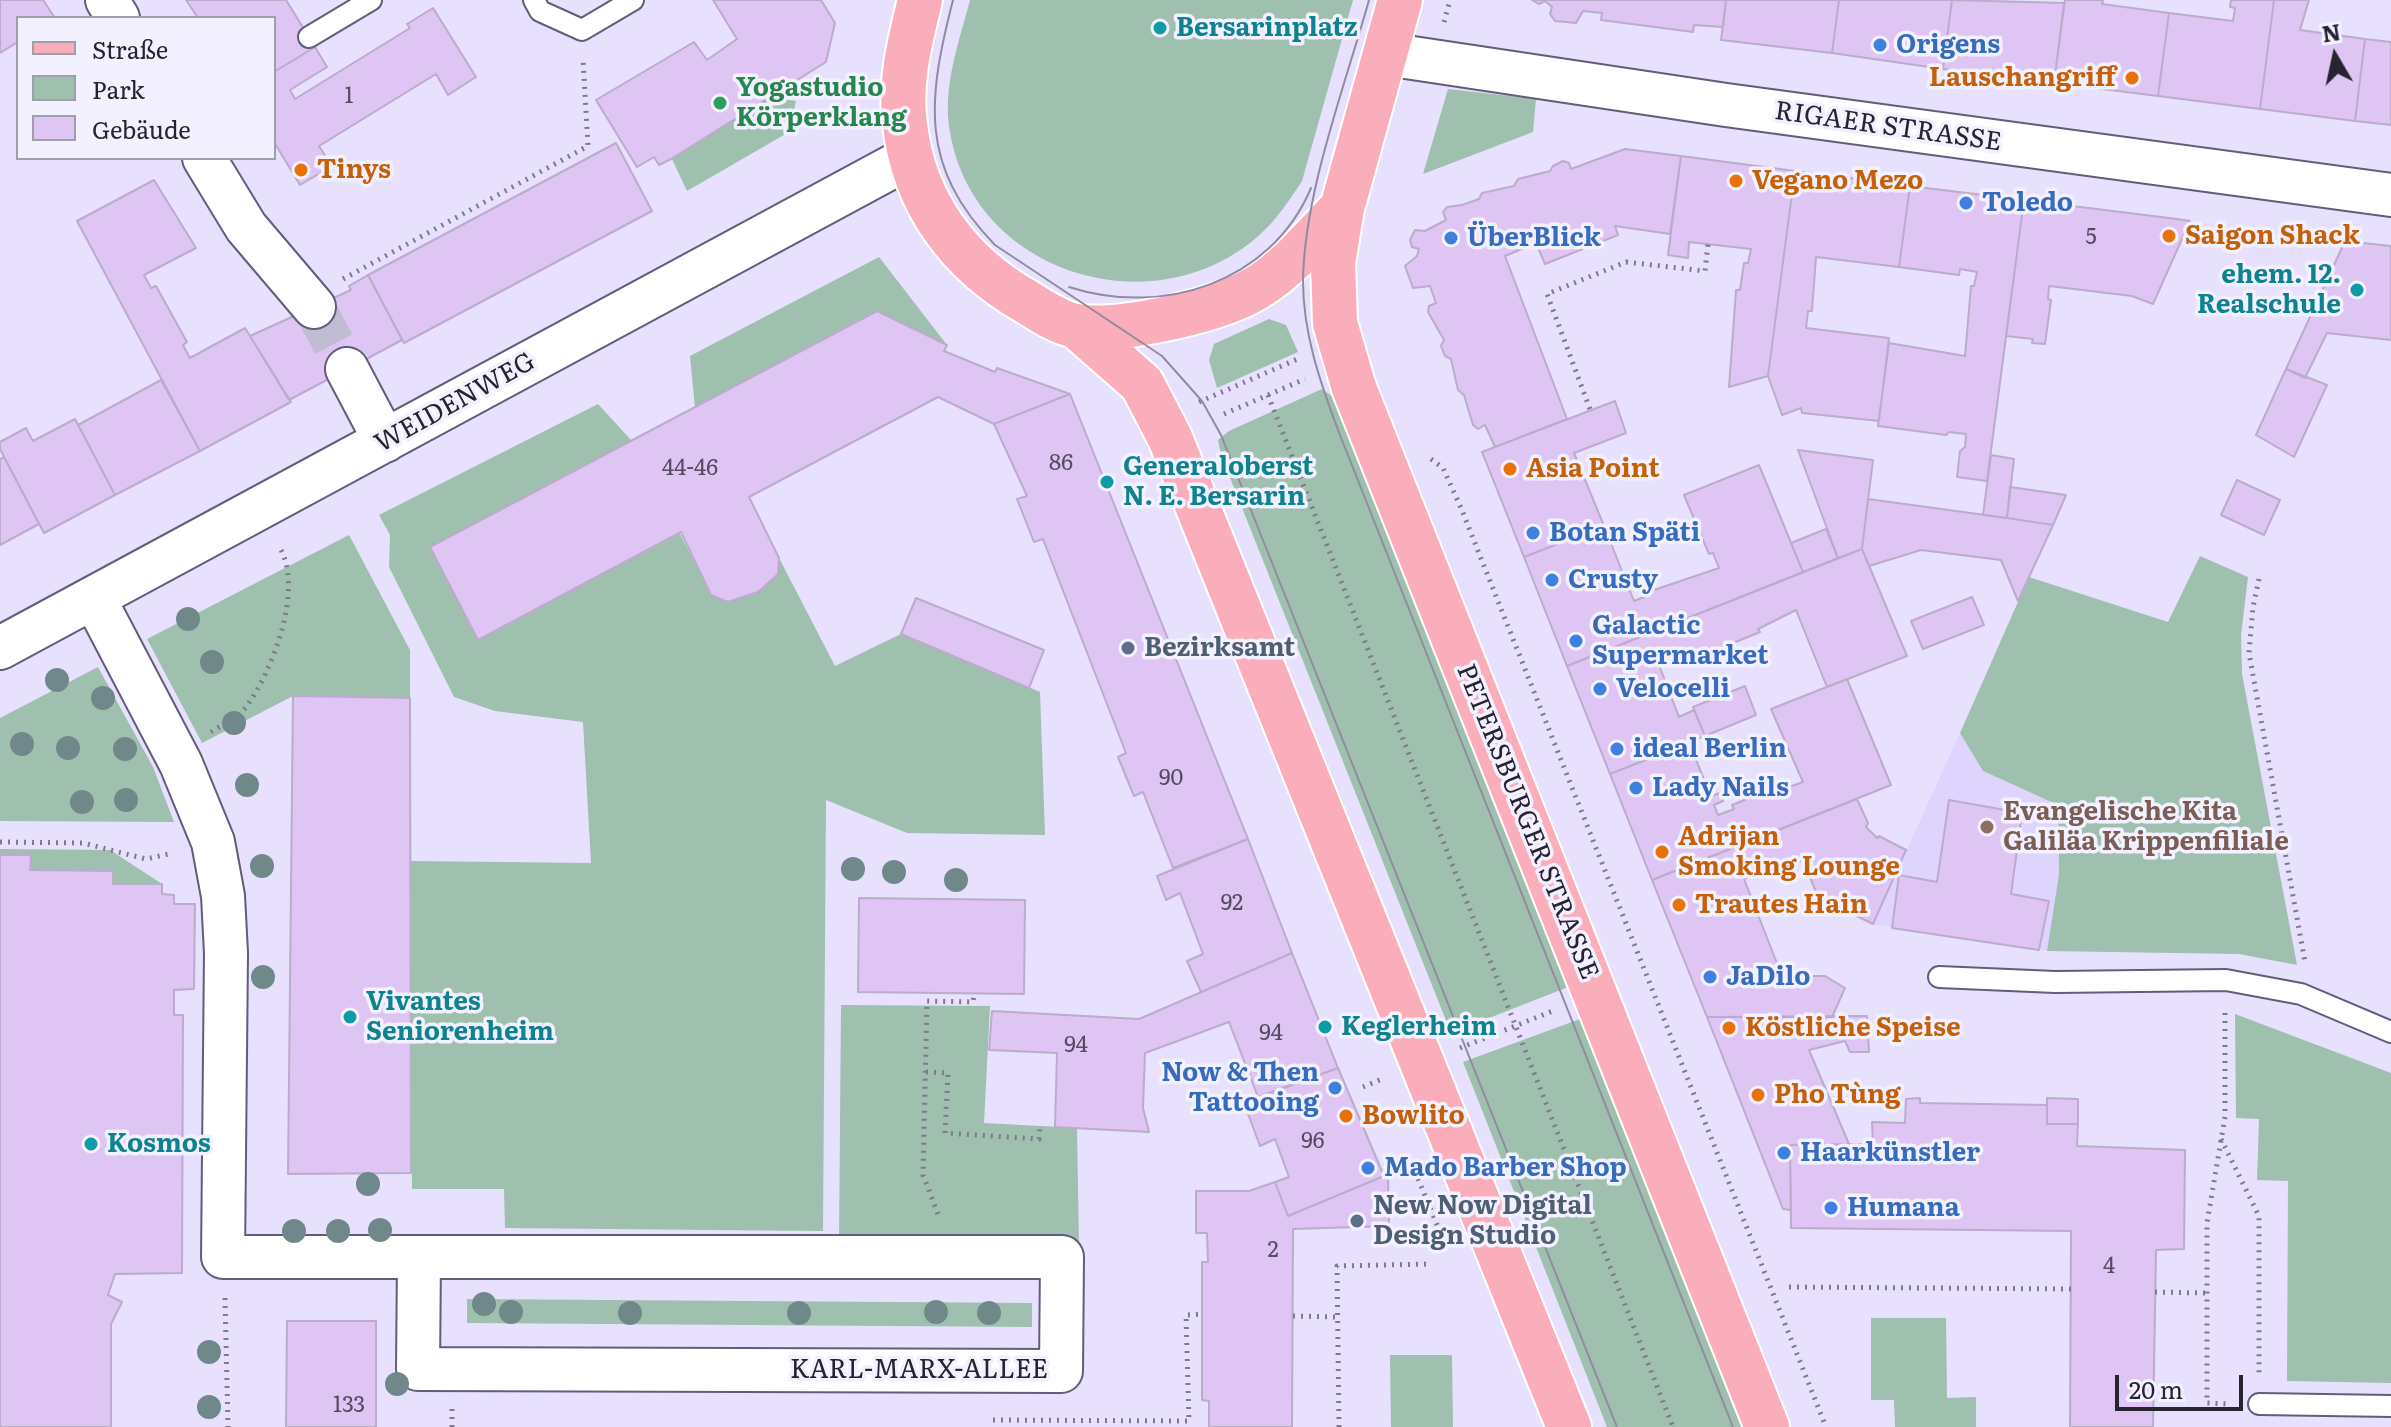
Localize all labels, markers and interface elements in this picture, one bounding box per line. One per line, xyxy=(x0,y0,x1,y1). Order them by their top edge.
place label: Bersarinplatz xyxy=(1176,12,1358,44)
text: N xyxy=(2319,14,2343,50)
legend xyxy=(16,16,276,160)
north arrow xyxy=(2295,16,2375,96)
marker: Bersarinplatz xyxy=(1151,19,1169,37)
place label: Origens xyxy=(1896,29,2000,61)
text: Straße xyxy=(92,31,168,66)
marker: Origens xyxy=(1871,36,1889,54)
place label: Lauschangriff xyxy=(1929,62,2116,94)
marker: Lauschangriff xyxy=(2123,69,2141,87)
text: Park xyxy=(92,71,145,106)
place label: Yogastudio Körperklang xyxy=(736,72,907,134)
house number: 1 xyxy=(345,84,353,110)
marker: Yogastudio Körperklang xyxy=(711,94,729,112)
street label: RIGAER STRASSE xyxy=(1773,96,2003,158)
text: Gebäude xyxy=(92,111,191,146)
place label: Tinys xyxy=(317,154,391,186)
marker: Tinys xyxy=(292,161,310,179)
place label: Vegano Mezo xyxy=(1752,165,1923,197)
marker: Vegano Mezo xyxy=(1727,172,1745,190)
place label: Toledo xyxy=(1982,187,2073,219)
marker: Toledo xyxy=(1957,194,1975,212)
place label: Saigon Shack xyxy=(2185,220,2360,252)
place label: ÜberBlick xyxy=(1467,222,1601,254)
house number: 5 xyxy=(2085,225,2097,251)
marker: Saigon Shack xyxy=(2160,227,2178,245)
marker: ÜberBlick xyxy=(1442,229,1460,247)
place label: ehem. 12. Realschule xyxy=(2197,259,2341,320)
marker: ehem. 12. Realschule xyxy=(2348,281,2366,299)
street label: WEIDENWEG xyxy=(369,346,541,460)
house number: 86 xyxy=(1049,451,1073,477)
place label: Generaloberst N. E. Bersarin xyxy=(1123,451,1313,512)
place label: Asia Point xyxy=(1526,453,1660,485)
house number: 44-46 xyxy=(662,456,718,482)
marker: Asia Point xyxy=(1501,460,1519,478)
marker: Generaloberst N. E. Bersarin xyxy=(1098,473,1116,491)
place label: Botan Späti xyxy=(1549,517,1700,549)
marker: Botan Späti xyxy=(1524,524,1542,542)
place label: Crusty xyxy=(1568,564,1658,596)
marker: Crusty xyxy=(1543,571,1561,589)
place label: Galactic Supermarket xyxy=(1592,610,1768,672)
place label: Bezirksamt xyxy=(1144,632,1295,664)
marker: Galactic Supermarket xyxy=(1567,632,1585,650)
marker: Bezirksamt xyxy=(1119,639,1137,657)
street label: PETERSBURGER STRASSE xyxy=(1449,660,1605,984)
place label: Velocelli xyxy=(1616,673,1730,705)
marker: Velocelli xyxy=(1591,680,1609,698)
place label: ideal Berlin xyxy=(1633,733,1787,765)
marker: ideal Berlin xyxy=(1608,740,1626,758)
house number: 90 xyxy=(1159,766,1183,792)
place label: Lady Nails xyxy=(1652,772,1789,804)
marker: Lady Nails xyxy=(1627,779,1645,797)
place label: Evangelische Kita Galiläa Krippenfiliale xyxy=(2003,796,2289,858)
marker: Evangelische Kita Galiläa Krippenfiliale xyxy=(1978,818,1996,836)
place label: Adrijan Smoking Lounge xyxy=(1678,821,1900,882)
marker: Adrijan Smoking Lounge xyxy=(1653,843,1671,861)
place label: Trautes Hain xyxy=(1695,889,1868,921)
house number: 92 xyxy=(1221,891,1243,917)
marker: Trautes Hain xyxy=(1670,896,1688,914)
place label: JaDilo xyxy=(1726,961,1810,993)
marker: JaDilo xyxy=(1701,968,1719,986)
place label: Vivantes Seniorenheim xyxy=(366,986,554,1048)
marker: Vivantes Seniorenheim xyxy=(341,1008,359,1026)
place label: Keglerheim xyxy=(1341,1011,1497,1043)
place label: Köstliche Speise xyxy=(1745,1012,1961,1044)
marker: Keglerheim xyxy=(1316,1018,1334,1036)
marker: Köstliche Speise xyxy=(1720,1019,1738,1037)
house number: 94 xyxy=(1259,1021,1283,1047)
house number: 94 xyxy=(1064,1033,1088,1059)
place label: Now & Then Tattooing xyxy=(1161,1057,1319,1118)
marker: Now & Then Tattooing xyxy=(1326,1079,1344,1097)
place label: Pho Tùng xyxy=(1774,1079,1901,1111)
marker: Pho Tùng xyxy=(1749,1086,1767,1104)
place label: Bowlito xyxy=(1362,1100,1465,1132)
marker: Bowlito xyxy=(1337,1107,1355,1125)
place label: Kosmos xyxy=(107,1128,211,1160)
house number: 96 xyxy=(1301,1129,1325,1155)
marker: Kosmos xyxy=(82,1135,100,1153)
place label: Haarkünstler xyxy=(1800,1137,1980,1169)
marker: Haarkünstler xyxy=(1775,1144,1793,1162)
place label: Mado Barber Shop xyxy=(1384,1152,1627,1184)
marker: Mado Barber Shop xyxy=(1359,1159,1377,1177)
place label: New Now Digital Design Studio xyxy=(1373,1190,1592,1252)
place label: Humana xyxy=(1847,1192,1960,1224)
marker: Humana xyxy=(1822,1199,1840,1217)
marker: New Now Digital Design Studio xyxy=(1348,1212,1366,1230)
house number: 2 xyxy=(1267,1238,1279,1264)
house number: 4 xyxy=(2103,1254,2115,1280)
street label: KARL-MARX-ALLEE xyxy=(790,1354,1048,1386)
scale bar xyxy=(2119,1359,2247,1409)
text: 20 m xyxy=(2129,1371,2183,1406)
house number: 133 xyxy=(333,1393,365,1419)

